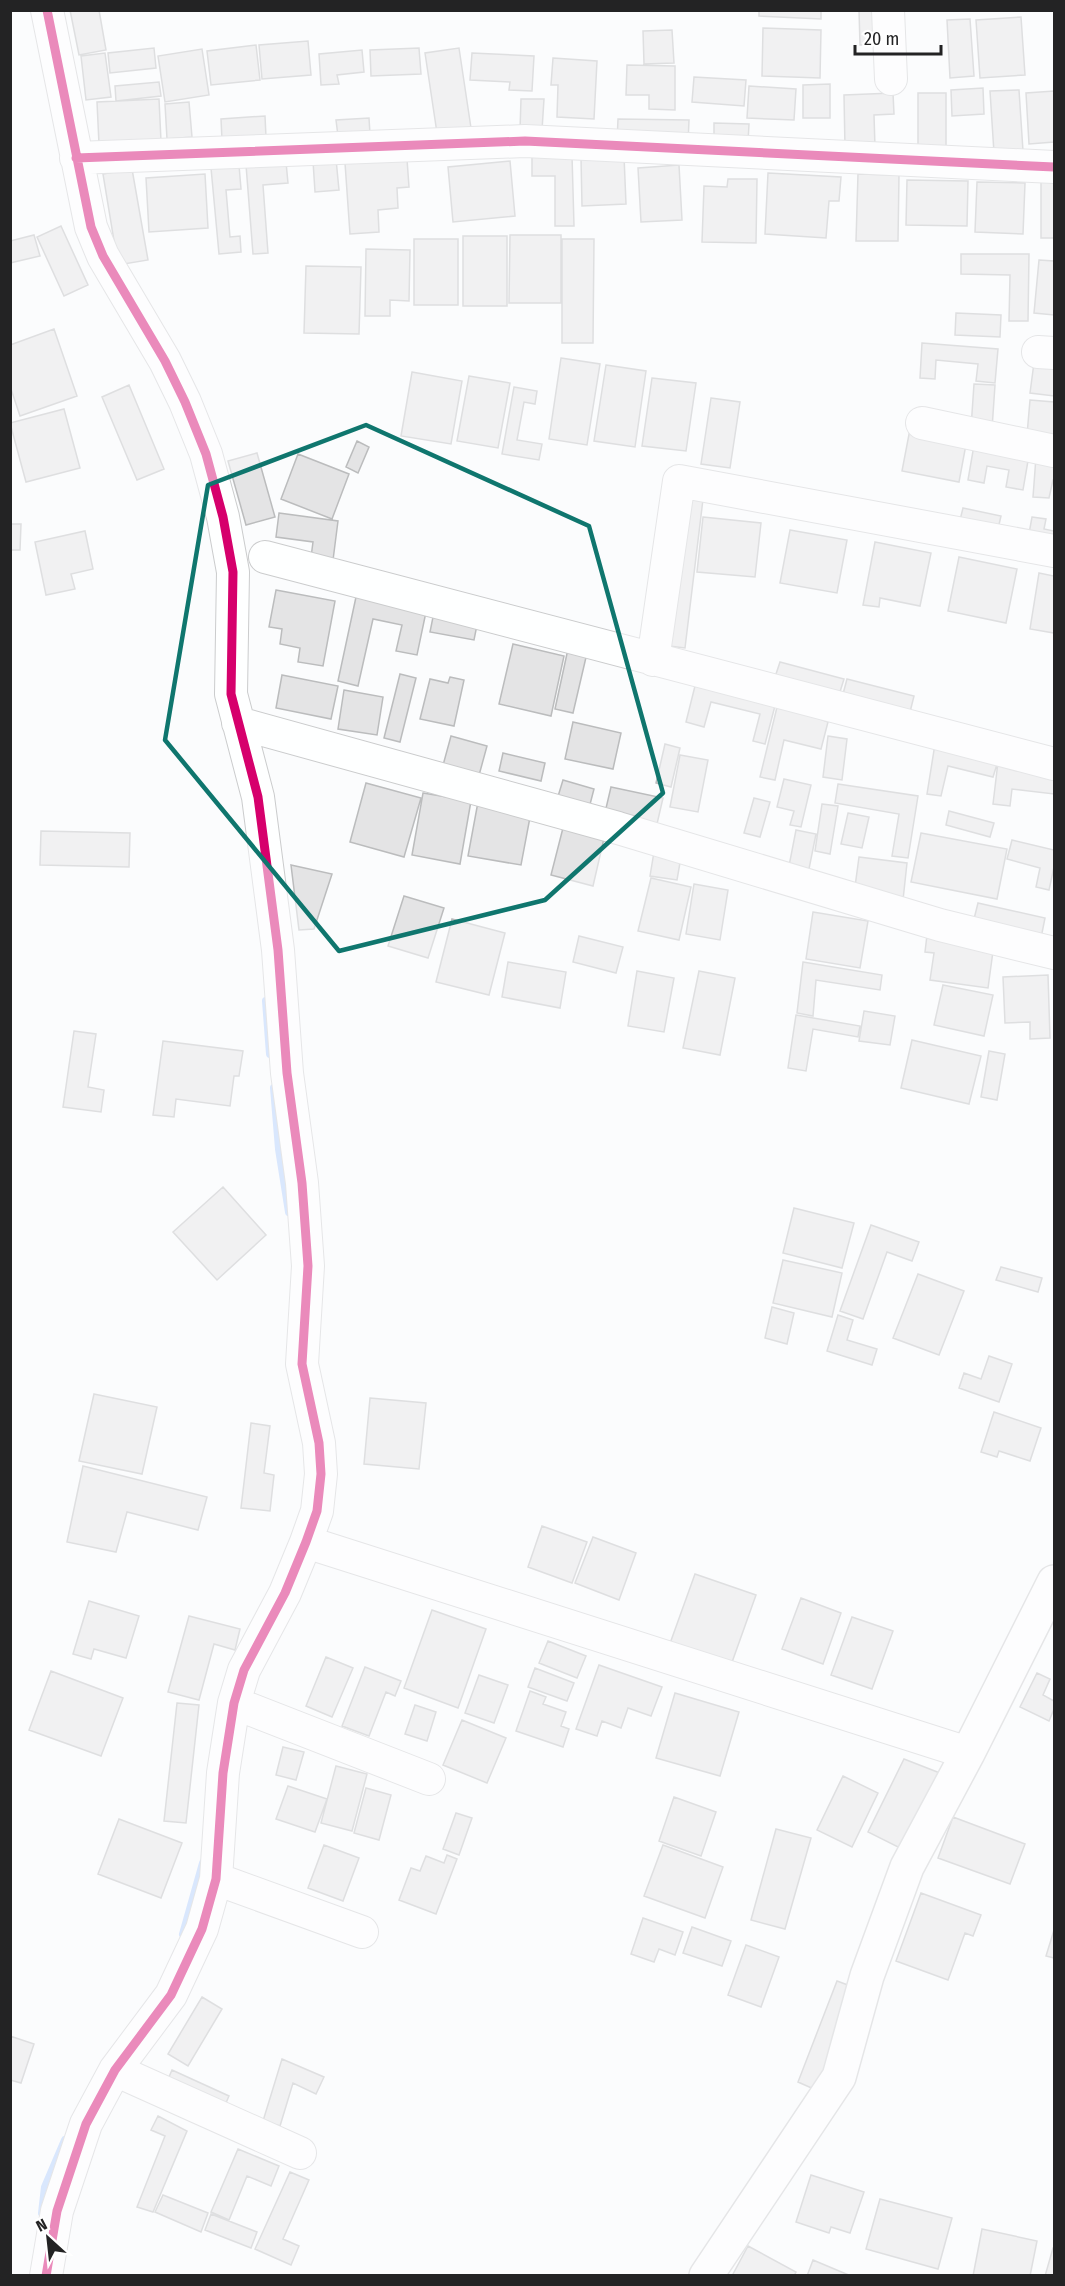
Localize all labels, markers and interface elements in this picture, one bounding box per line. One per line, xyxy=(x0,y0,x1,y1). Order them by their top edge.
scale bar xyxy=(855,18,940,56)
text: 20 m xyxy=(864,28,899,50)
north arrow xyxy=(18,2208,78,2268)
text: N xyxy=(33,2214,50,2236)

